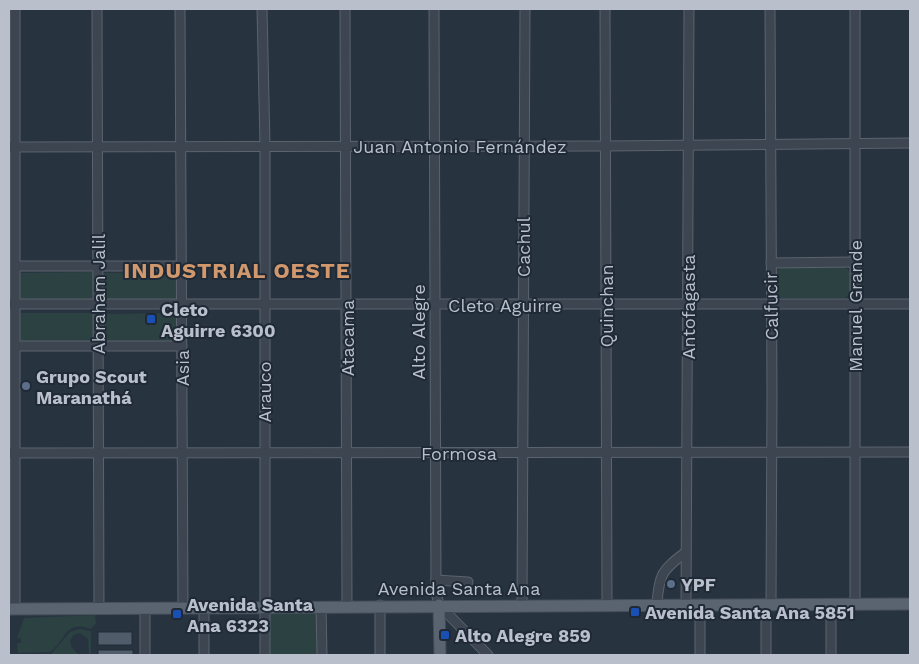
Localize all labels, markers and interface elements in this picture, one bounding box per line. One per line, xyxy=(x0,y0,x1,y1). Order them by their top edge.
street label: Juan Antonio Fernández xyxy=(353,136,567,157)
street label: Cachul xyxy=(513,216,534,277)
street label: Abraham Jalil xyxy=(88,233,109,354)
street label: Manuel Grande xyxy=(845,240,866,372)
street label: Antofagasta xyxy=(678,255,699,359)
district label: INDUSTRIAL OESTE xyxy=(123,258,351,283)
street label: Quinchan xyxy=(596,264,617,348)
street label: Calfucir xyxy=(760,272,782,340)
street label: Alto Alegre xyxy=(408,284,429,380)
street label: Cleto Aguirre xyxy=(448,295,562,316)
place label: Cleto Aguirre 6300 xyxy=(161,299,276,341)
street label: Atacama xyxy=(337,300,358,376)
marker: Cleto Aguirre 6300 xyxy=(145,313,157,325)
street label: Asia xyxy=(172,350,193,386)
street label: Arauco xyxy=(254,361,275,423)
place label: Grupo Scout Maranathá xyxy=(36,366,147,408)
marker: Grupo Scout Maranathá xyxy=(20,380,32,392)
street label: Formosa xyxy=(421,443,497,464)
place label: YPF xyxy=(681,574,716,595)
street label: Avenida Santa Ana xyxy=(378,578,540,599)
marker: YPF xyxy=(665,578,677,590)
place label: Avenida Santa Ana 6323 xyxy=(187,594,314,636)
place label: Avenida Santa Ana 5851 xyxy=(645,602,855,623)
marker: Avenida Santa Ana 5851 xyxy=(629,606,641,618)
marker: Avenida Santa Ana 6323 xyxy=(171,608,183,620)
place label: Alto Alegre 859 xyxy=(455,625,591,646)
marker: Alto Alegre 859 xyxy=(439,629,451,641)

